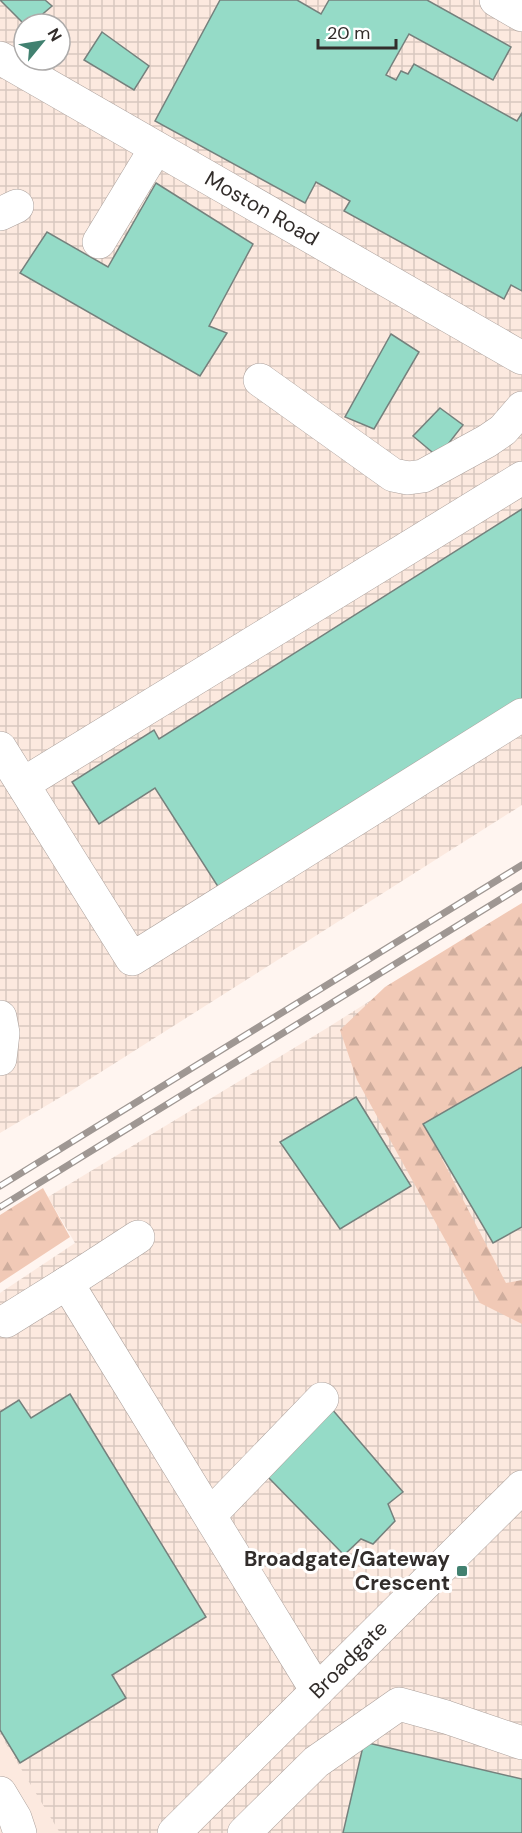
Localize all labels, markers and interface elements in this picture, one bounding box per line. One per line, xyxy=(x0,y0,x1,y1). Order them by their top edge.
north arrow xyxy=(12,12,72,72)
scale bar xyxy=(318,12,396,50)
text: 20 m xyxy=(327,21,370,45)
text: N xyxy=(43,24,67,45)
street label: Moston Road xyxy=(200,165,324,252)
place label: Broadgate/Gateway Crescent xyxy=(244,1545,450,1597)
marker: Broadgate/Gateway Crescent xyxy=(455,1564,469,1578)
street label: Broadgate xyxy=(303,1614,394,1705)

